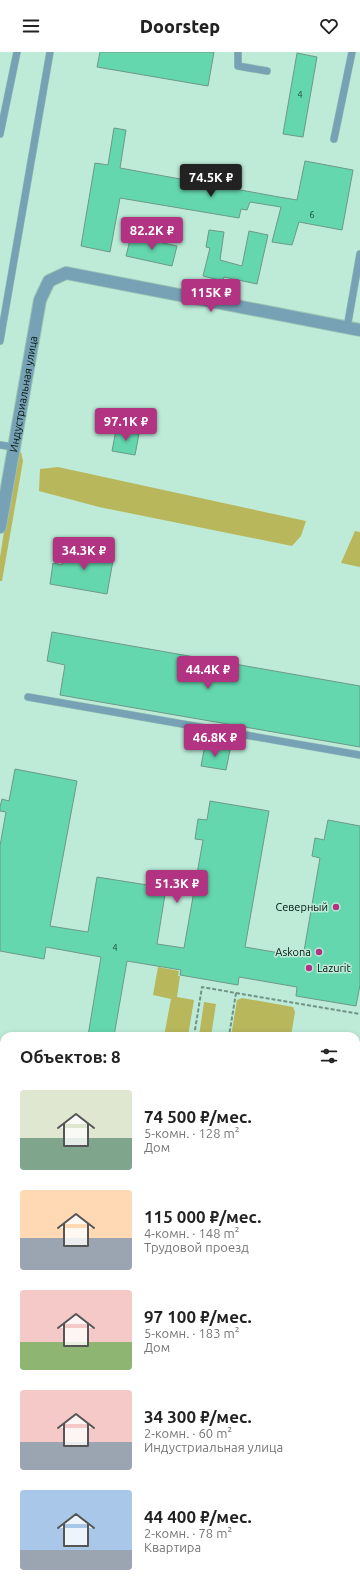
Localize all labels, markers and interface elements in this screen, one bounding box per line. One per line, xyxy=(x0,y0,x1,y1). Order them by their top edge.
icon: menu xyxy=(20,15,42,37)
icon: heart xyxy=(318,15,340,37)
text: Doorstep xyxy=(140,16,220,36)
house number: 4 xyxy=(297,90,303,100)
pin: 74.5K ₽ xyxy=(174,164,248,198)
text: 74.5K ₽ xyxy=(189,170,233,184)
house number: 6 xyxy=(309,210,315,220)
pin: 82.2K ₽ xyxy=(115,217,189,251)
text: 82.2K ₽ xyxy=(130,223,174,237)
pin: 115K ₽ xyxy=(178,279,244,313)
text: 115K ₽ xyxy=(190,285,232,299)
street label: Индустриальная улица xyxy=(7,335,40,453)
pin: 97.1K ₽ xyxy=(89,408,163,442)
text: 97.1K ₽ xyxy=(104,414,148,428)
pin: 34.3K ₽ xyxy=(47,537,121,571)
text: 34.3K ₽ xyxy=(62,543,106,557)
pin: 44.4K ₽ xyxy=(171,656,245,690)
text: 44.4K ₽ xyxy=(186,662,230,676)
pin: 46.8K ₽ xyxy=(178,724,252,758)
text: 46.8K ₽ xyxy=(193,730,237,744)
pin: 51.3K ₽ xyxy=(140,870,214,904)
text: 51.3K ₽ xyxy=(155,876,199,890)
place label: Северный xyxy=(275,901,328,913)
marker: Северный xyxy=(331,902,341,912)
house number: 4 xyxy=(112,943,118,953)
place label: Askona xyxy=(275,946,311,958)
marker: Askona xyxy=(314,947,324,957)
place label: Lazurit xyxy=(317,962,351,974)
marker: Lazurit xyxy=(304,963,314,973)
icon: filters xyxy=(318,1045,340,1067)
text: Объектов: 8 xyxy=(20,1047,120,1066)
icon: home xyxy=(52,1106,100,1154)
text: 74 500 ₽/мес. xyxy=(144,1107,252,1126)
text: 5-комн. · 128 m² xyxy=(144,1126,239,1140)
text: Дом xyxy=(144,1140,170,1154)
icon: home xyxy=(52,1206,100,1254)
text: 115 000 ₽/мес. xyxy=(144,1207,261,1226)
text: 4-комн. · 148 m² xyxy=(144,1226,239,1240)
text: Трудовой проезд xyxy=(144,1240,249,1254)
icon: home xyxy=(52,1306,100,1354)
text: 97 100 ₽/мес. xyxy=(144,1307,252,1326)
text: 5-комн. · 183 m² xyxy=(144,1326,239,1340)
text: Дом xyxy=(144,1340,170,1354)
icon: home xyxy=(52,1406,100,1454)
text: 34 300 ₽/мес. xyxy=(144,1407,252,1426)
text: 2-комн. · 60 m² xyxy=(144,1426,232,1440)
text: Индустриальная улица xyxy=(144,1440,283,1454)
icon: home xyxy=(52,1506,100,1554)
text: 44 400 ₽/мес. xyxy=(144,1507,252,1526)
text: 2-комн. · 78 m² xyxy=(144,1526,232,1540)
text: Квартира xyxy=(144,1540,201,1554)

